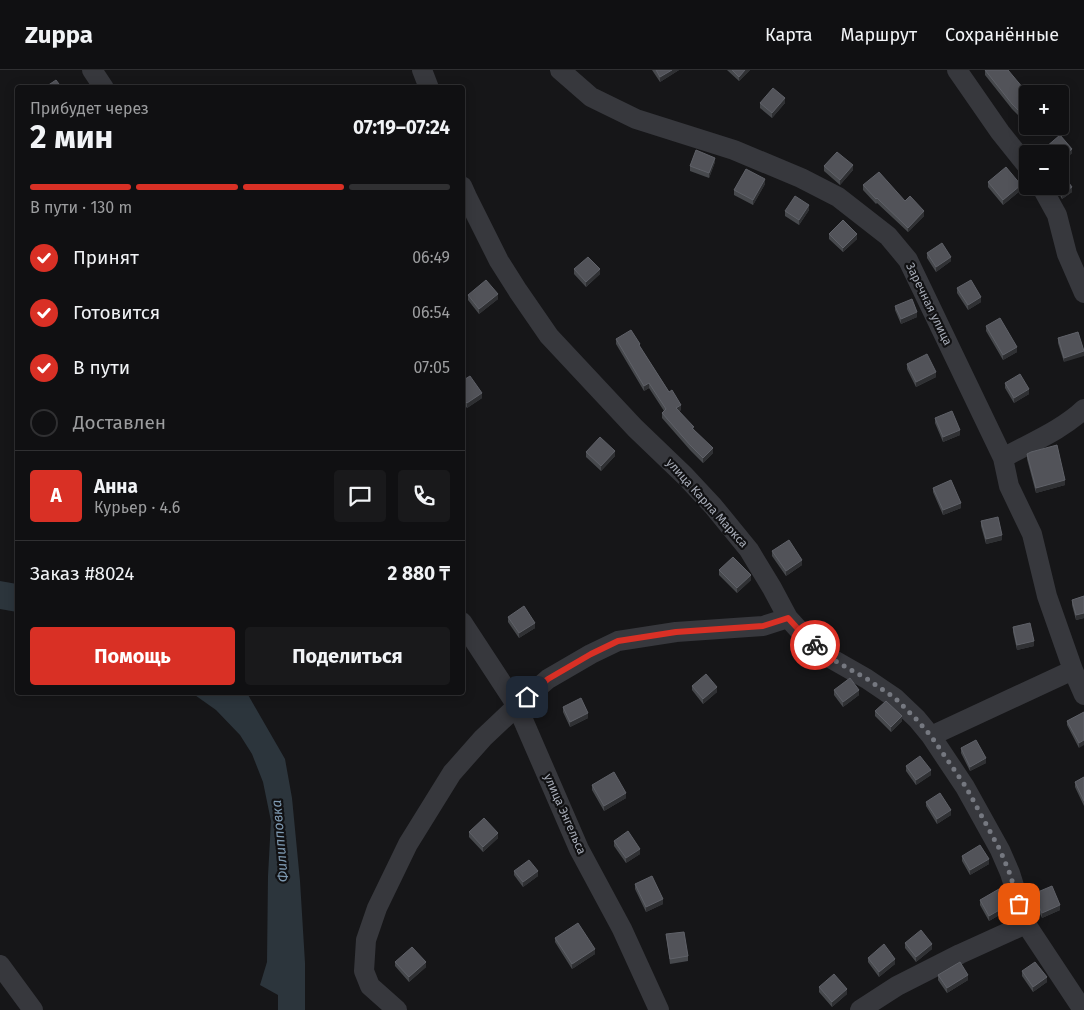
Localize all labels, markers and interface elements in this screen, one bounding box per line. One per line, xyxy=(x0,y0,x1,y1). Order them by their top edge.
text: Zuppa xyxy=(25,21,93,49)
text: Карта xyxy=(765,24,813,46)
text: Маршрут xyxy=(841,24,917,46)
text: Сохранённые xyxy=(945,24,1059,46)
map controls xyxy=(1019,85,1069,195)
button: + xyxy=(1019,85,1069,135)
text: Прибудет через xyxy=(30,99,149,118)
text: 07:19–07:24 xyxy=(353,116,450,139)
text: 2 мин xyxy=(30,118,113,156)
button: − xyxy=(1019,145,1069,195)
text: В пути · 130 m xyxy=(30,198,132,217)
icon: check xyxy=(30,244,58,272)
text: Принят xyxy=(73,246,139,269)
text: 06:49 xyxy=(412,248,450,267)
street label: Заречная улица xyxy=(903,261,955,347)
icon: check xyxy=(30,299,58,327)
text: Готовится xyxy=(73,301,160,324)
text: 06:54 xyxy=(412,303,450,322)
icon: check xyxy=(30,354,58,382)
text: В пути xyxy=(73,356,130,379)
text: 07:05 xyxy=(414,358,450,377)
text: Доставлен xyxy=(73,411,166,434)
street label: улица Карла Маркса xyxy=(663,456,751,550)
button: chat xyxy=(334,470,386,522)
button: phone xyxy=(398,470,450,522)
text: Анна xyxy=(94,475,138,498)
text: А xyxy=(50,484,62,507)
text: Курьер · 4.6 xyxy=(94,498,180,517)
text: Заказ #8024 xyxy=(30,562,134,585)
text: 2 880 ₸ xyxy=(388,562,450,585)
courier xyxy=(790,620,840,670)
button: Помощь xyxy=(30,627,235,685)
button: Поделиться xyxy=(245,627,450,685)
icon: bike xyxy=(801,631,829,659)
pin xyxy=(506,676,548,718)
icon: home xyxy=(513,683,541,711)
street label: улица Энгельса xyxy=(541,772,589,856)
water label: Филипповка xyxy=(268,799,292,883)
pin xyxy=(998,883,1040,925)
icon: bag xyxy=(1005,890,1033,918)

